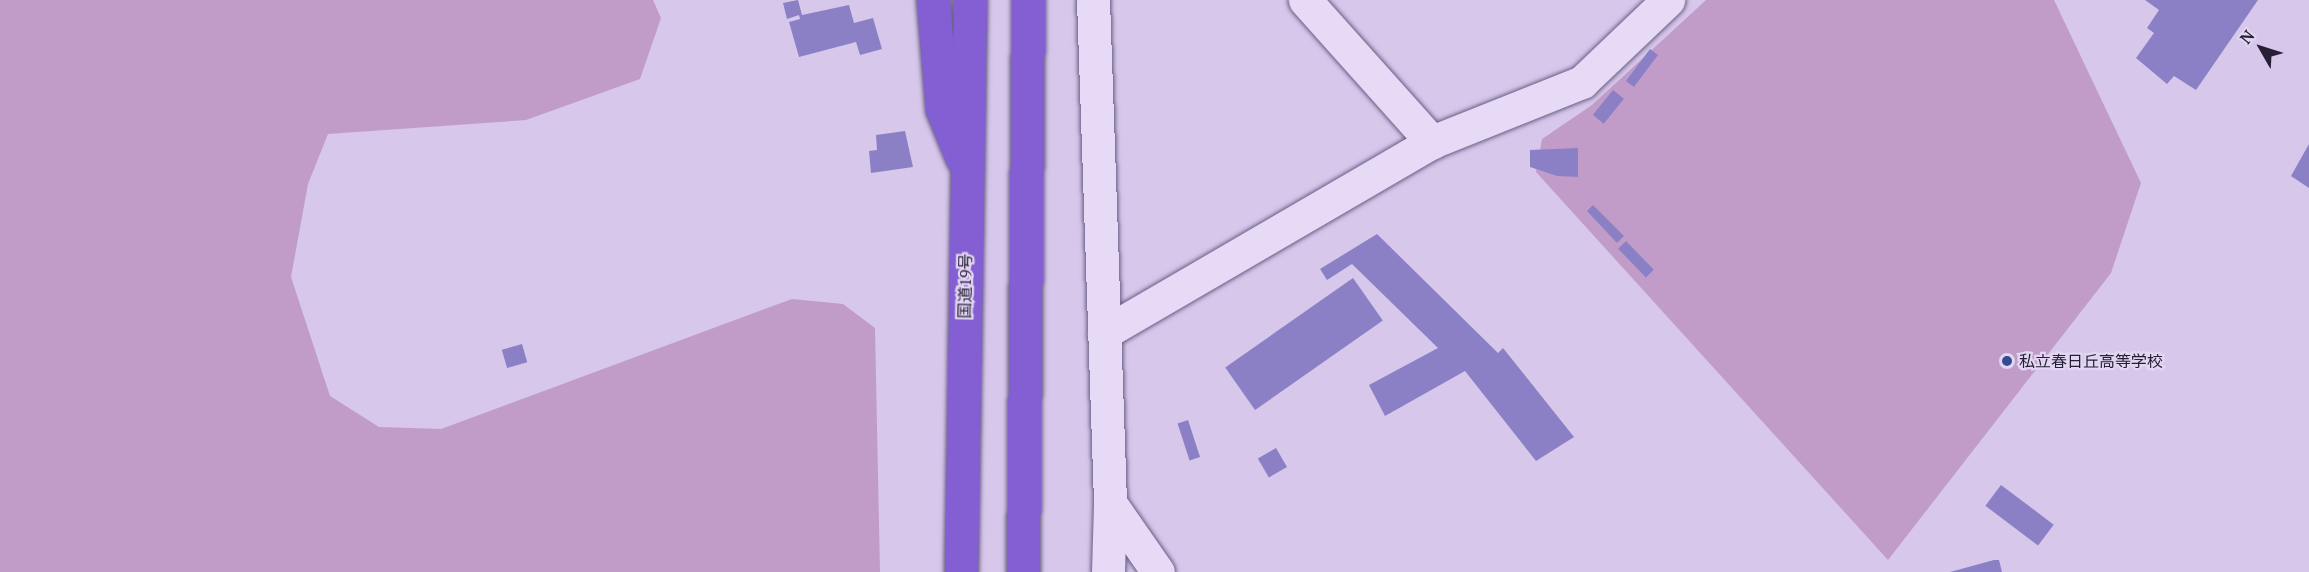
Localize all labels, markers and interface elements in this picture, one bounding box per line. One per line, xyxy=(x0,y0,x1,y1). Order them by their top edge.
north arrow xyxy=(2231,18,2291,78)
text: N xyxy=(2235,25,2259,48)
street label: 国道19号 xyxy=(955,253,975,319)
place label: 私立春日丘高等学校 xyxy=(2019,351,2163,371)
marker: 私立春日丘高等学校 xyxy=(2000,354,2014,368)

